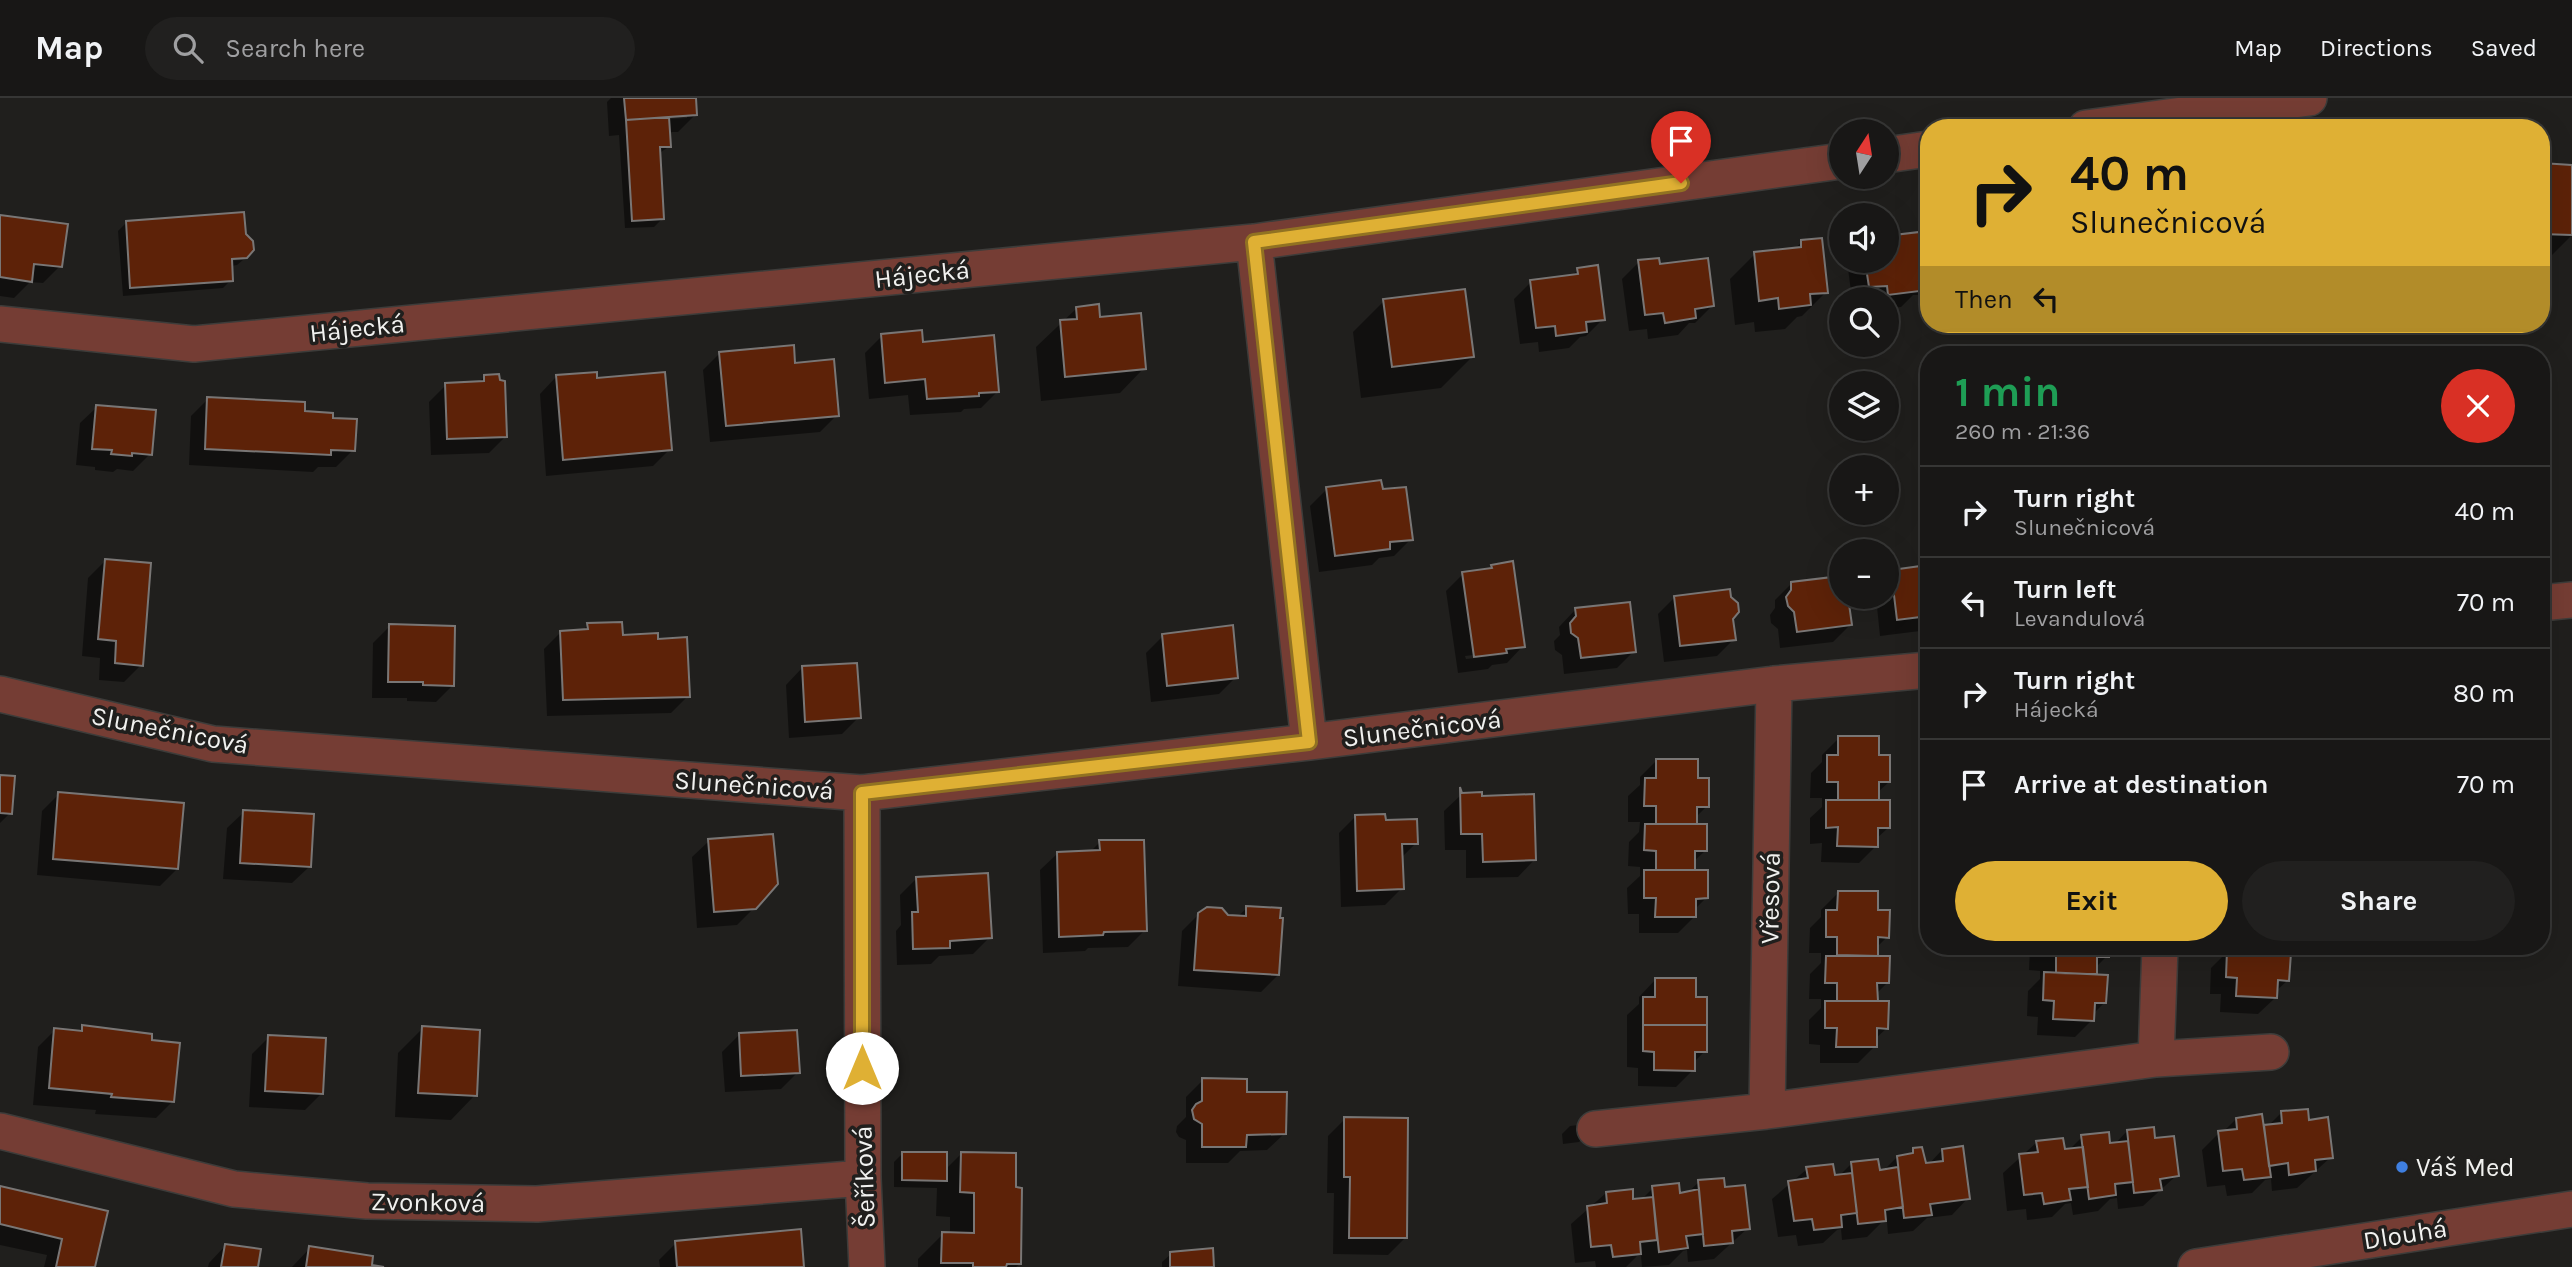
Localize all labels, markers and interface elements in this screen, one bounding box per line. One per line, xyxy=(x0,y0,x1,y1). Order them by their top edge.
search box xyxy=(145,17,635,80)
text: Map xyxy=(35,29,103,67)
icon: search xyxy=(169,29,207,67)
text: Search here xyxy=(225,33,365,64)
text: Map xyxy=(2234,34,2282,62)
text: Directions xyxy=(2320,34,2433,62)
text: Saved xyxy=(2471,34,2537,62)
pin xyxy=(1651,111,1711,183)
north arrow xyxy=(1829,119,1899,189)
map controls xyxy=(1829,119,1899,609)
icon: arrive xyxy=(1662,122,1700,160)
text: 40 m xyxy=(2070,145,2189,202)
icon: right xyxy=(1955,147,2046,238)
button: sound xyxy=(1829,203,1899,273)
text: Slunečnicová xyxy=(2070,204,2266,241)
street label: Hájecká xyxy=(873,254,971,295)
icon: left xyxy=(2027,280,2065,318)
text: Then xyxy=(1955,284,2013,315)
button: search xyxy=(1829,287,1899,357)
street label: Hájecká xyxy=(308,308,406,349)
text: 1 min xyxy=(1955,367,2060,417)
button: close xyxy=(2441,369,2515,443)
button: layers xyxy=(1829,371,1899,441)
text: 260 m · 21:36 xyxy=(1955,418,2090,445)
button: + xyxy=(1829,455,1899,525)
text: Turn right xyxy=(2014,483,2135,514)
icon: right xyxy=(1955,493,1993,531)
text: 40 m xyxy=(2455,496,2515,527)
text: Slunečnicová xyxy=(2014,514,2155,541)
button: − xyxy=(1829,539,1899,609)
text: Turn left xyxy=(2014,574,2116,605)
icon: left xyxy=(1955,584,1993,622)
text: 70 m xyxy=(2457,587,2515,618)
text: Levandulová xyxy=(2014,605,2145,632)
text: Turn right xyxy=(2014,665,2135,696)
icon: right xyxy=(1955,675,1993,713)
text: 80 m xyxy=(2453,678,2515,709)
text: Hájecká xyxy=(2014,696,2099,723)
street label: Slunečnicová xyxy=(89,700,251,761)
street label: Slunečnicová xyxy=(1341,703,1503,754)
street label: Slunečnicová xyxy=(673,764,835,807)
icon: arrive xyxy=(1955,766,1993,804)
text: Arrive at destination xyxy=(2014,769,2268,800)
text: 70 m xyxy=(2457,769,2515,800)
street label: Vřesová xyxy=(1754,852,1787,944)
button: Exit xyxy=(1955,861,2228,941)
button: Share xyxy=(2242,861,2515,941)
position arrow xyxy=(825,1031,899,1105)
street label: Šeříková xyxy=(846,1125,882,1229)
place label: Váš Med xyxy=(2416,1152,2515,1183)
marker: Váš Med xyxy=(2394,1159,2410,1175)
street label: Zvonková xyxy=(370,1186,486,1219)
street label: Dlouhá xyxy=(2361,1213,2449,1256)

